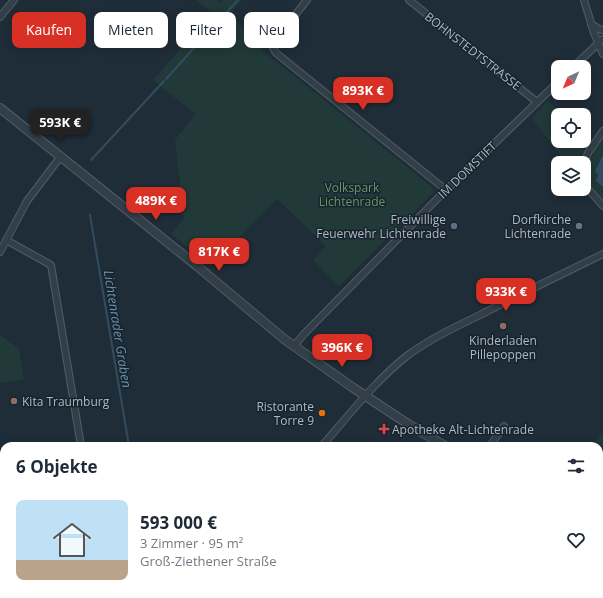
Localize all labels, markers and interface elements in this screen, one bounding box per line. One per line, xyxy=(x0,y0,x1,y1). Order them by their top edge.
street label: BOHNSTEDTSTRASSE xyxy=(421,8,525,94)
chip: Kaufen xyxy=(12,12,86,48)
chip: Mieten xyxy=(94,12,168,48)
chip: Filter xyxy=(176,12,236,48)
chip: Neu xyxy=(244,12,299,48)
north arrow xyxy=(551,60,591,100)
map controls xyxy=(551,60,591,196)
pin: 893K € xyxy=(330,77,396,111)
text: 893K € xyxy=(342,81,384,99)
button: locate xyxy=(551,108,591,148)
pin: 593K € xyxy=(27,109,93,143)
text: 593K € xyxy=(39,113,81,131)
street label: IM DOMSTIFT xyxy=(434,137,500,202)
button: layers xyxy=(551,156,591,196)
park label: Volkspark Lichtenrade xyxy=(319,179,385,210)
pin: 489K € xyxy=(123,187,189,221)
text: 489K € xyxy=(135,191,177,209)
place label: Freiwillige Feuerwehr Lichtenrade xyxy=(316,211,446,242)
place label: Dorfkirche Lichtenrade xyxy=(505,211,571,242)
marker: Freiwillige Feuerwehr Lichtenrade xyxy=(449,221,459,231)
marker: Dorfkirche Lichtenrade xyxy=(574,221,584,231)
pin: 817K € xyxy=(186,238,252,272)
text: 817K € xyxy=(198,242,240,260)
water label: Lichtenrader Graben xyxy=(100,269,136,389)
pin: 933K € xyxy=(473,278,539,312)
text: 933K € xyxy=(485,282,527,300)
marker: Kinderladen Pillepoppen xyxy=(498,321,508,331)
place label: Kinderladen Pillepoppen xyxy=(469,332,537,363)
pin: 396K € xyxy=(309,334,375,368)
text: 396K € xyxy=(321,338,363,356)
place label: Kita Traumburg xyxy=(22,393,110,410)
marker: Kita Traumburg xyxy=(9,396,19,406)
place label: Ristorante Torre 9 xyxy=(256,398,314,429)
marker: Ristorante Torre 9 xyxy=(317,408,327,418)
place label: Apotheke Alt-Lichtenrade xyxy=(392,421,534,438)
marker: Apotheke Alt-Lichtenrade xyxy=(379,424,389,434)
text: 6 Objekte xyxy=(16,455,98,478)
icon: filters xyxy=(565,455,587,477)
text: 593 000 € xyxy=(140,511,217,534)
icon: home xyxy=(48,516,96,564)
icon: heart xyxy=(565,529,587,551)
text: 3 Zimmer · 95 m² xyxy=(140,534,243,552)
text: Groß-Ziethener Straße xyxy=(140,552,276,570)

